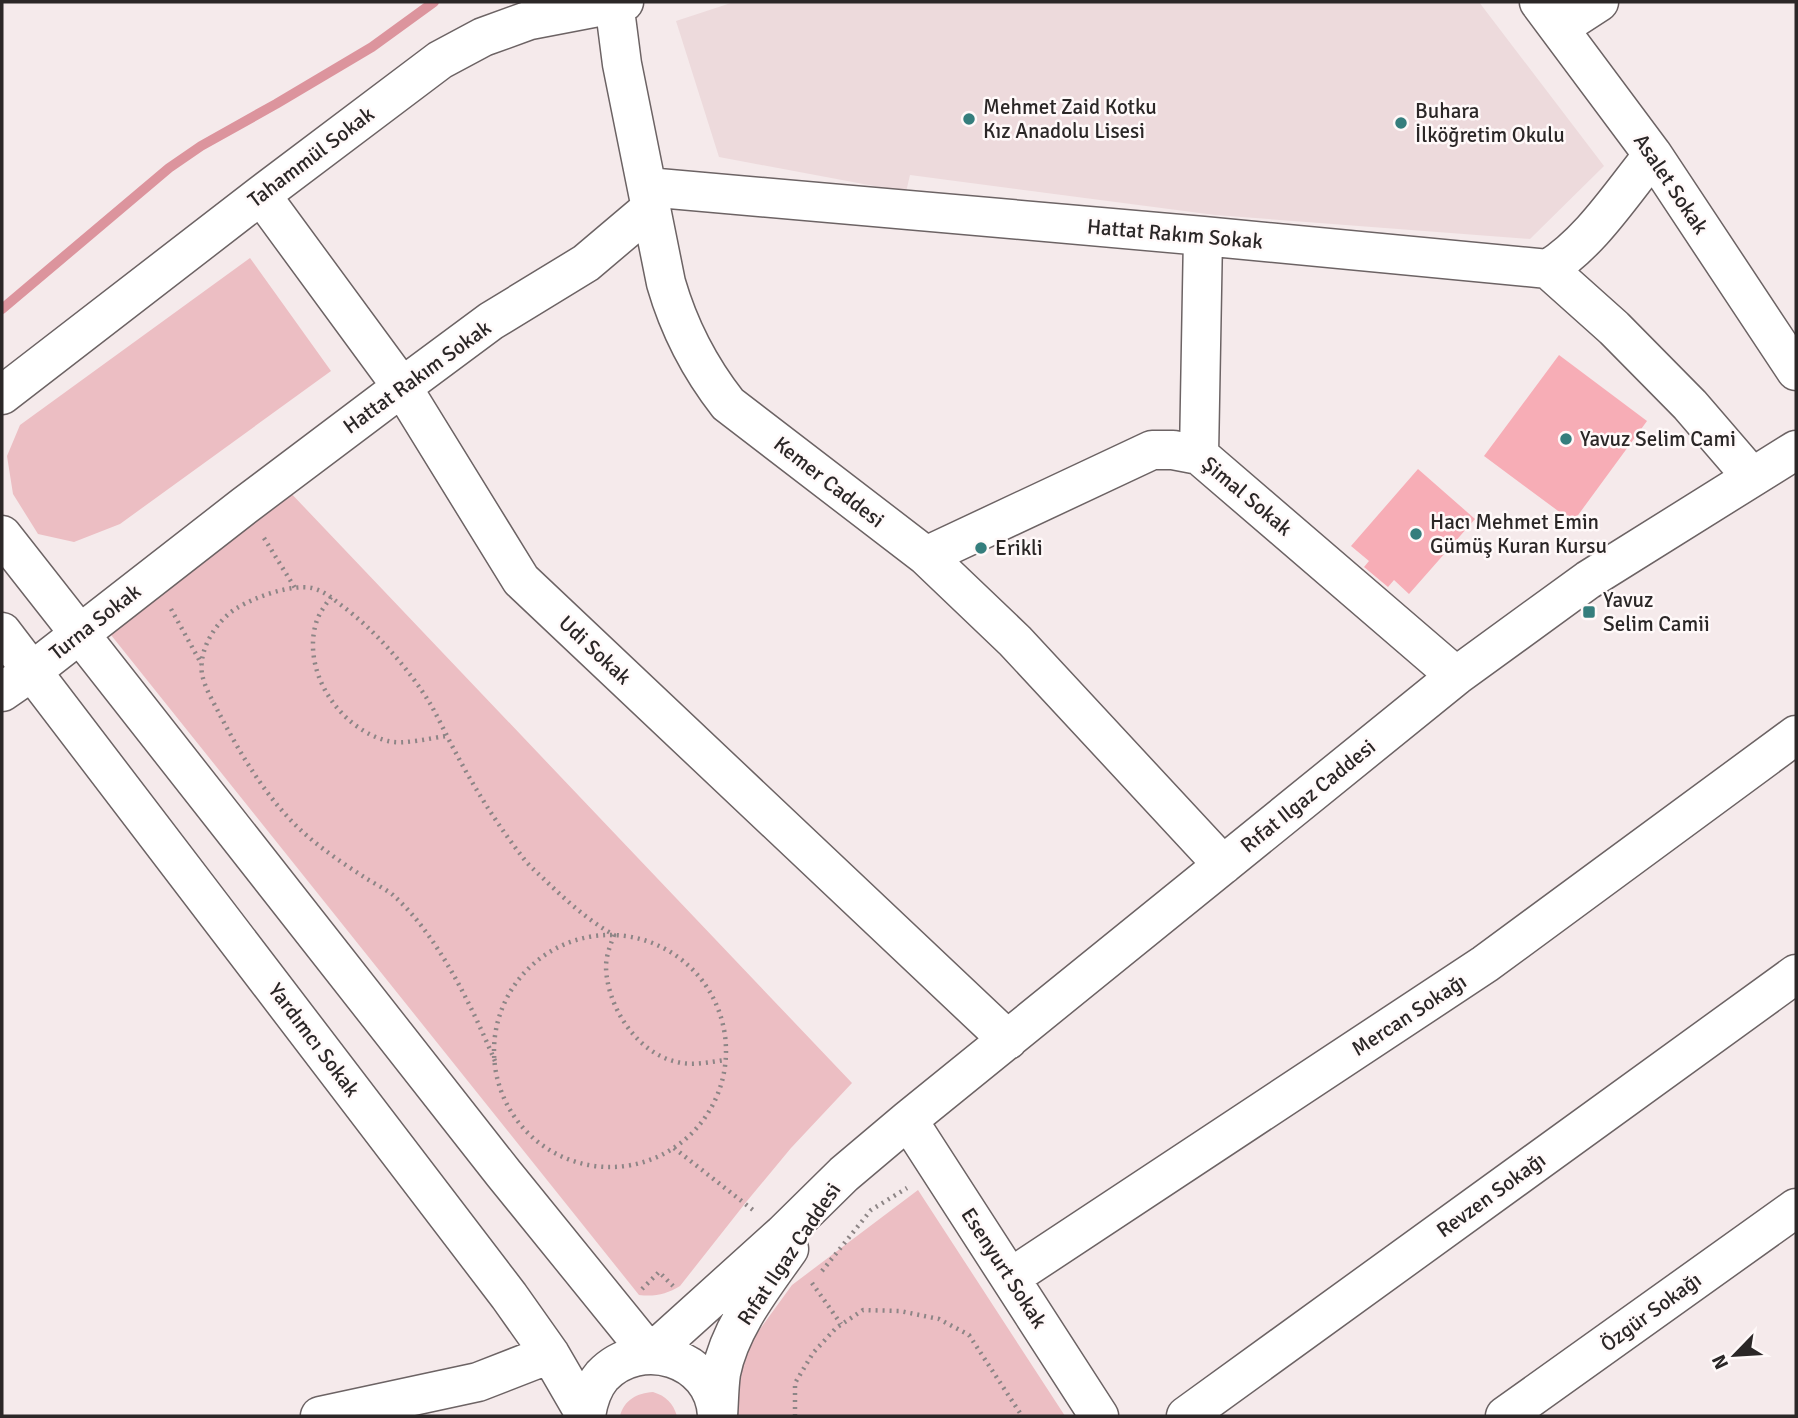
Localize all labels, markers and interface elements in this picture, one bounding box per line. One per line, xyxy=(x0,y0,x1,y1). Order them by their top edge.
place label: Mehmet Zaid Kotku Kız Anadolu Lisesi xyxy=(983,94,1157,144)
place label: Buhara İlköğretim Okulu xyxy=(1415,98,1565,148)
street label: Tahammül Sokak xyxy=(243,101,380,213)
marker: Mehmet Zaid Kotku Kız Anadolu Lisesi xyxy=(961,111,977,127)
marker: Buhara İlköğretim Okulu xyxy=(1393,115,1409,131)
street label: Asalet Sokak xyxy=(1628,129,1714,239)
street label: Hattat Rakım Sokak xyxy=(1086,213,1265,255)
street label: Hattat Rakım Sokak xyxy=(338,314,496,439)
place label: Yavuz Selim Cami xyxy=(1580,426,1736,452)
street label: Kemer Caddesi xyxy=(769,431,889,533)
marker: Yavuz Selim Cami xyxy=(1558,431,1574,447)
street label: Şimal Sokak xyxy=(1197,451,1298,542)
place label: Hacı Mehmet Emin Gümüş Kuran Kursu xyxy=(1430,509,1607,559)
marker: Hacı Mehmet Emin Gümüş Kuran Kursu xyxy=(1408,526,1424,542)
place label: Erikli xyxy=(995,535,1043,561)
marker: Erikli xyxy=(973,540,989,556)
street label: Turna Sokak xyxy=(44,578,146,666)
place label: Yavuz Selim Camii xyxy=(1603,587,1710,637)
marker: Yavuz Selim Camii xyxy=(1581,604,1597,620)
street label: Udi Sokak xyxy=(553,610,637,690)
street label: Rıfat Ilgaz Caddesi xyxy=(1235,734,1381,858)
street label: Mercan Sokağı xyxy=(1347,968,1471,1062)
street label: Yardımcı Sokak xyxy=(263,978,366,1102)
street label: Revzen Sokağı xyxy=(1431,1147,1551,1243)
street label: Rıfat Ilgaz Caddesi xyxy=(732,1178,846,1330)
street label: Esenyurt Sokak xyxy=(955,1203,1053,1334)
street label: Özgür Sokağı xyxy=(1596,1267,1706,1357)
north arrow xyxy=(1700,1320,1770,1390)
text: N xyxy=(1707,1351,1734,1373)

